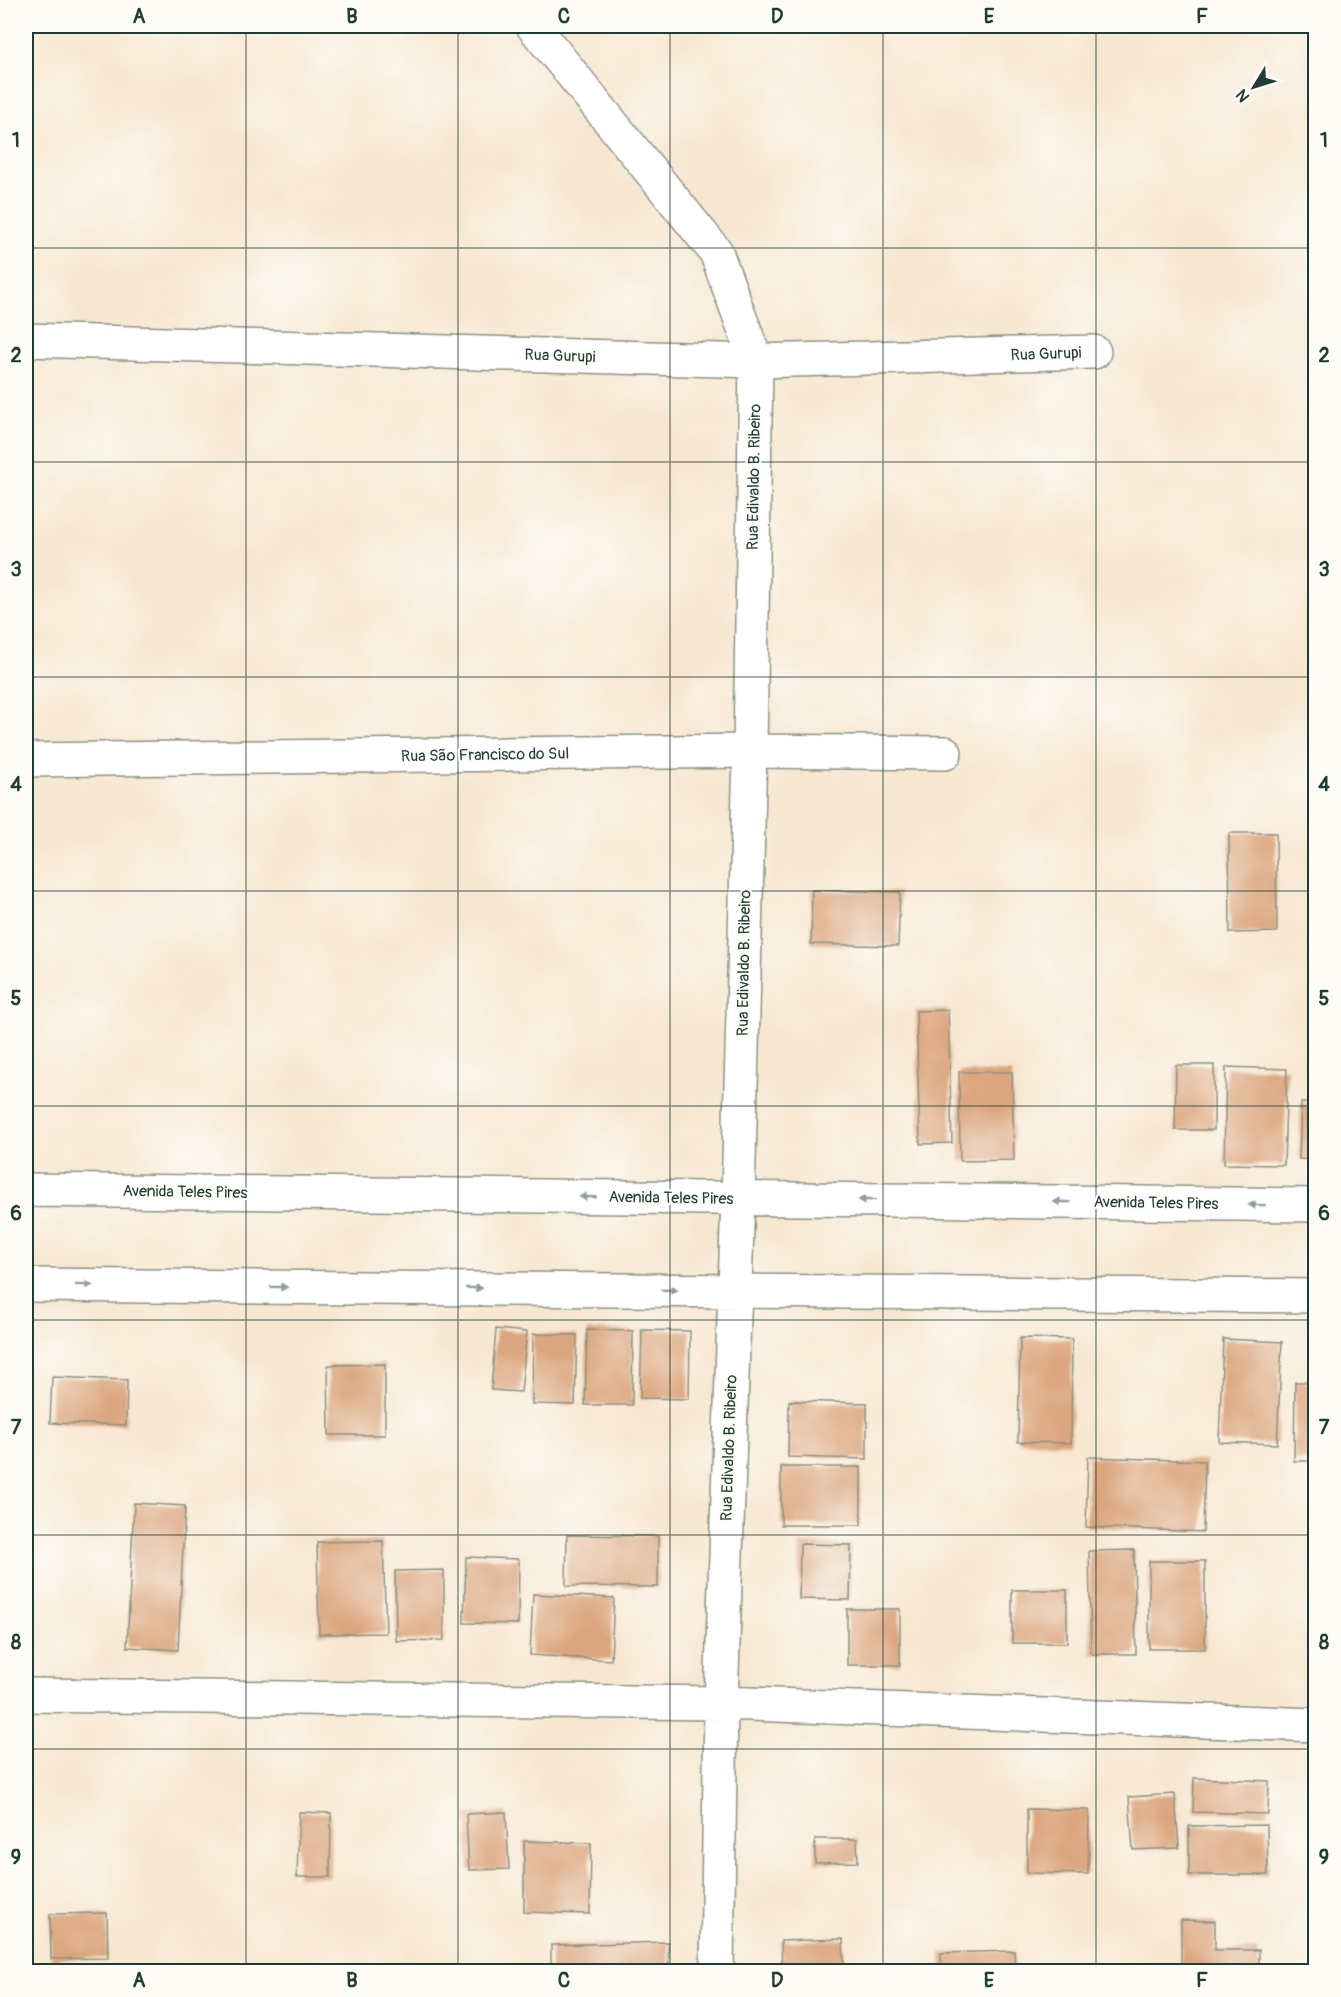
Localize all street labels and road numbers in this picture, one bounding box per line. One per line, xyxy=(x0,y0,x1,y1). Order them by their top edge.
street label: Rua Gurupi xyxy=(1010,343,1082,365)
street label: Rua Gurupi xyxy=(524,345,596,367)
street label: Rua Edivaldo B. Ribeiro xyxy=(743,403,765,550)
street label: Rua São Francisco do Sul xyxy=(401,744,569,766)
street label: Rua Edivaldo B. Ribeiro xyxy=(733,889,755,1036)
street label: Avenida Teles Pires xyxy=(122,1181,248,1203)
street label: Avenida Teles Pires xyxy=(608,1187,734,1209)
street label: Avenida Teles Pires xyxy=(1093,1192,1219,1214)
street label: Rua Edivaldo B. Ribeiro xyxy=(716,1374,742,1522)

